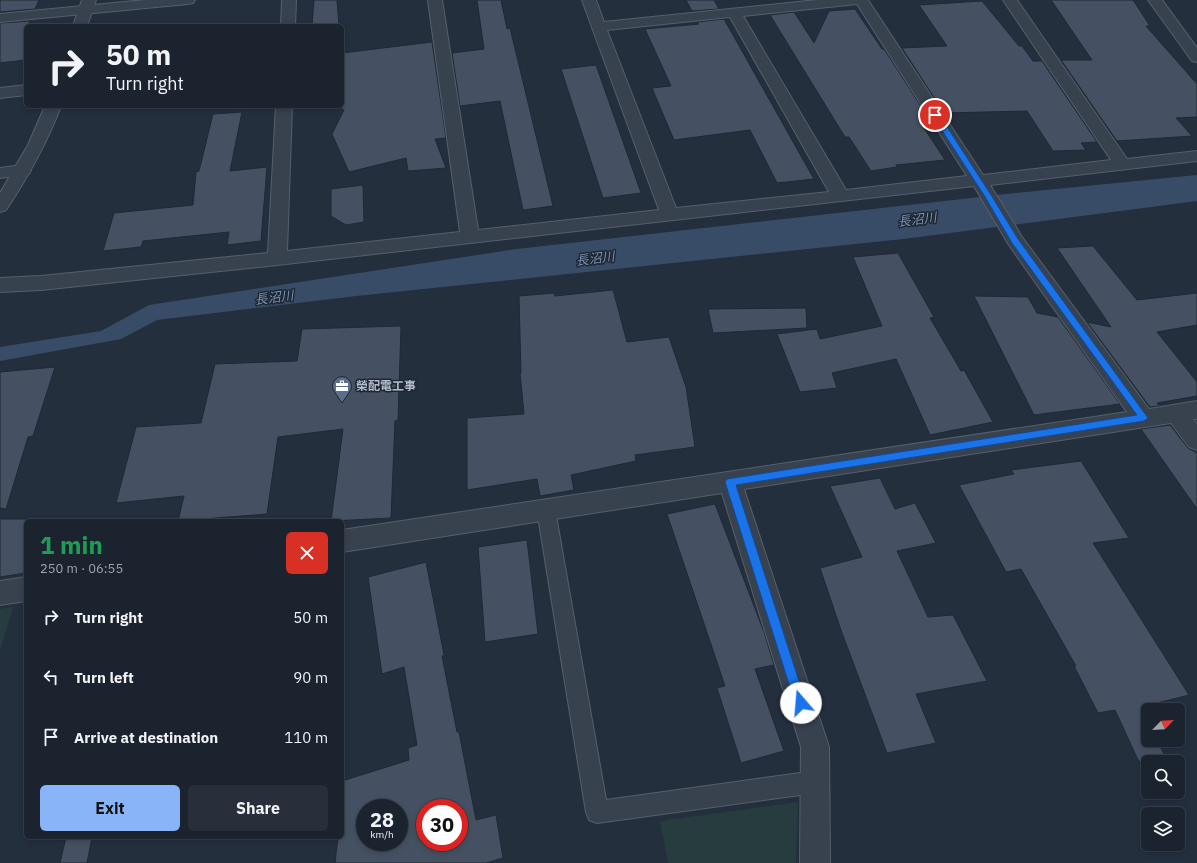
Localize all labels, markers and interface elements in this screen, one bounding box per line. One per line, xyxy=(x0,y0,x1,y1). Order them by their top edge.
text: 50 m xyxy=(106,36,171,73)
icon: right xyxy=(40,40,92,92)
text: Turn right xyxy=(106,72,184,95)
pin xyxy=(918,98,952,132)
icon: arrive xyxy=(924,104,946,126)
water label: 長沼川 xyxy=(897,208,939,230)
water label: 長沼川 xyxy=(575,247,617,269)
water label: 長沼川 xyxy=(254,286,296,308)
office icon: 榮配電工事 xyxy=(331,375,353,403)
place label: 榮配電工事 xyxy=(356,378,416,393)
text: 1 min xyxy=(40,529,103,561)
button: close xyxy=(286,532,328,574)
text: 250 m · 06:55 xyxy=(40,560,123,577)
icon: right xyxy=(40,606,62,628)
text: Turn right xyxy=(74,608,143,627)
text: 50 m xyxy=(293,608,328,627)
icon: left xyxy=(40,666,62,688)
text: Turn left xyxy=(74,668,134,687)
text: 90 m xyxy=(293,668,328,687)
position arrow xyxy=(780,682,822,724)
north arrow xyxy=(1141,703,1185,747)
map controls xyxy=(1141,703,1185,851)
icon: arrive xyxy=(40,726,62,748)
text: Arrive at destination xyxy=(74,728,218,747)
text: 110 m xyxy=(284,728,328,747)
button: search xyxy=(1141,755,1185,799)
button: Exit xyxy=(40,785,180,831)
button: Share xyxy=(188,785,328,831)
speed limit sign: 30 xyxy=(416,799,468,851)
text: 28 xyxy=(370,806,394,833)
button: layers xyxy=(1141,807,1185,851)
text: km/h xyxy=(370,828,394,841)

